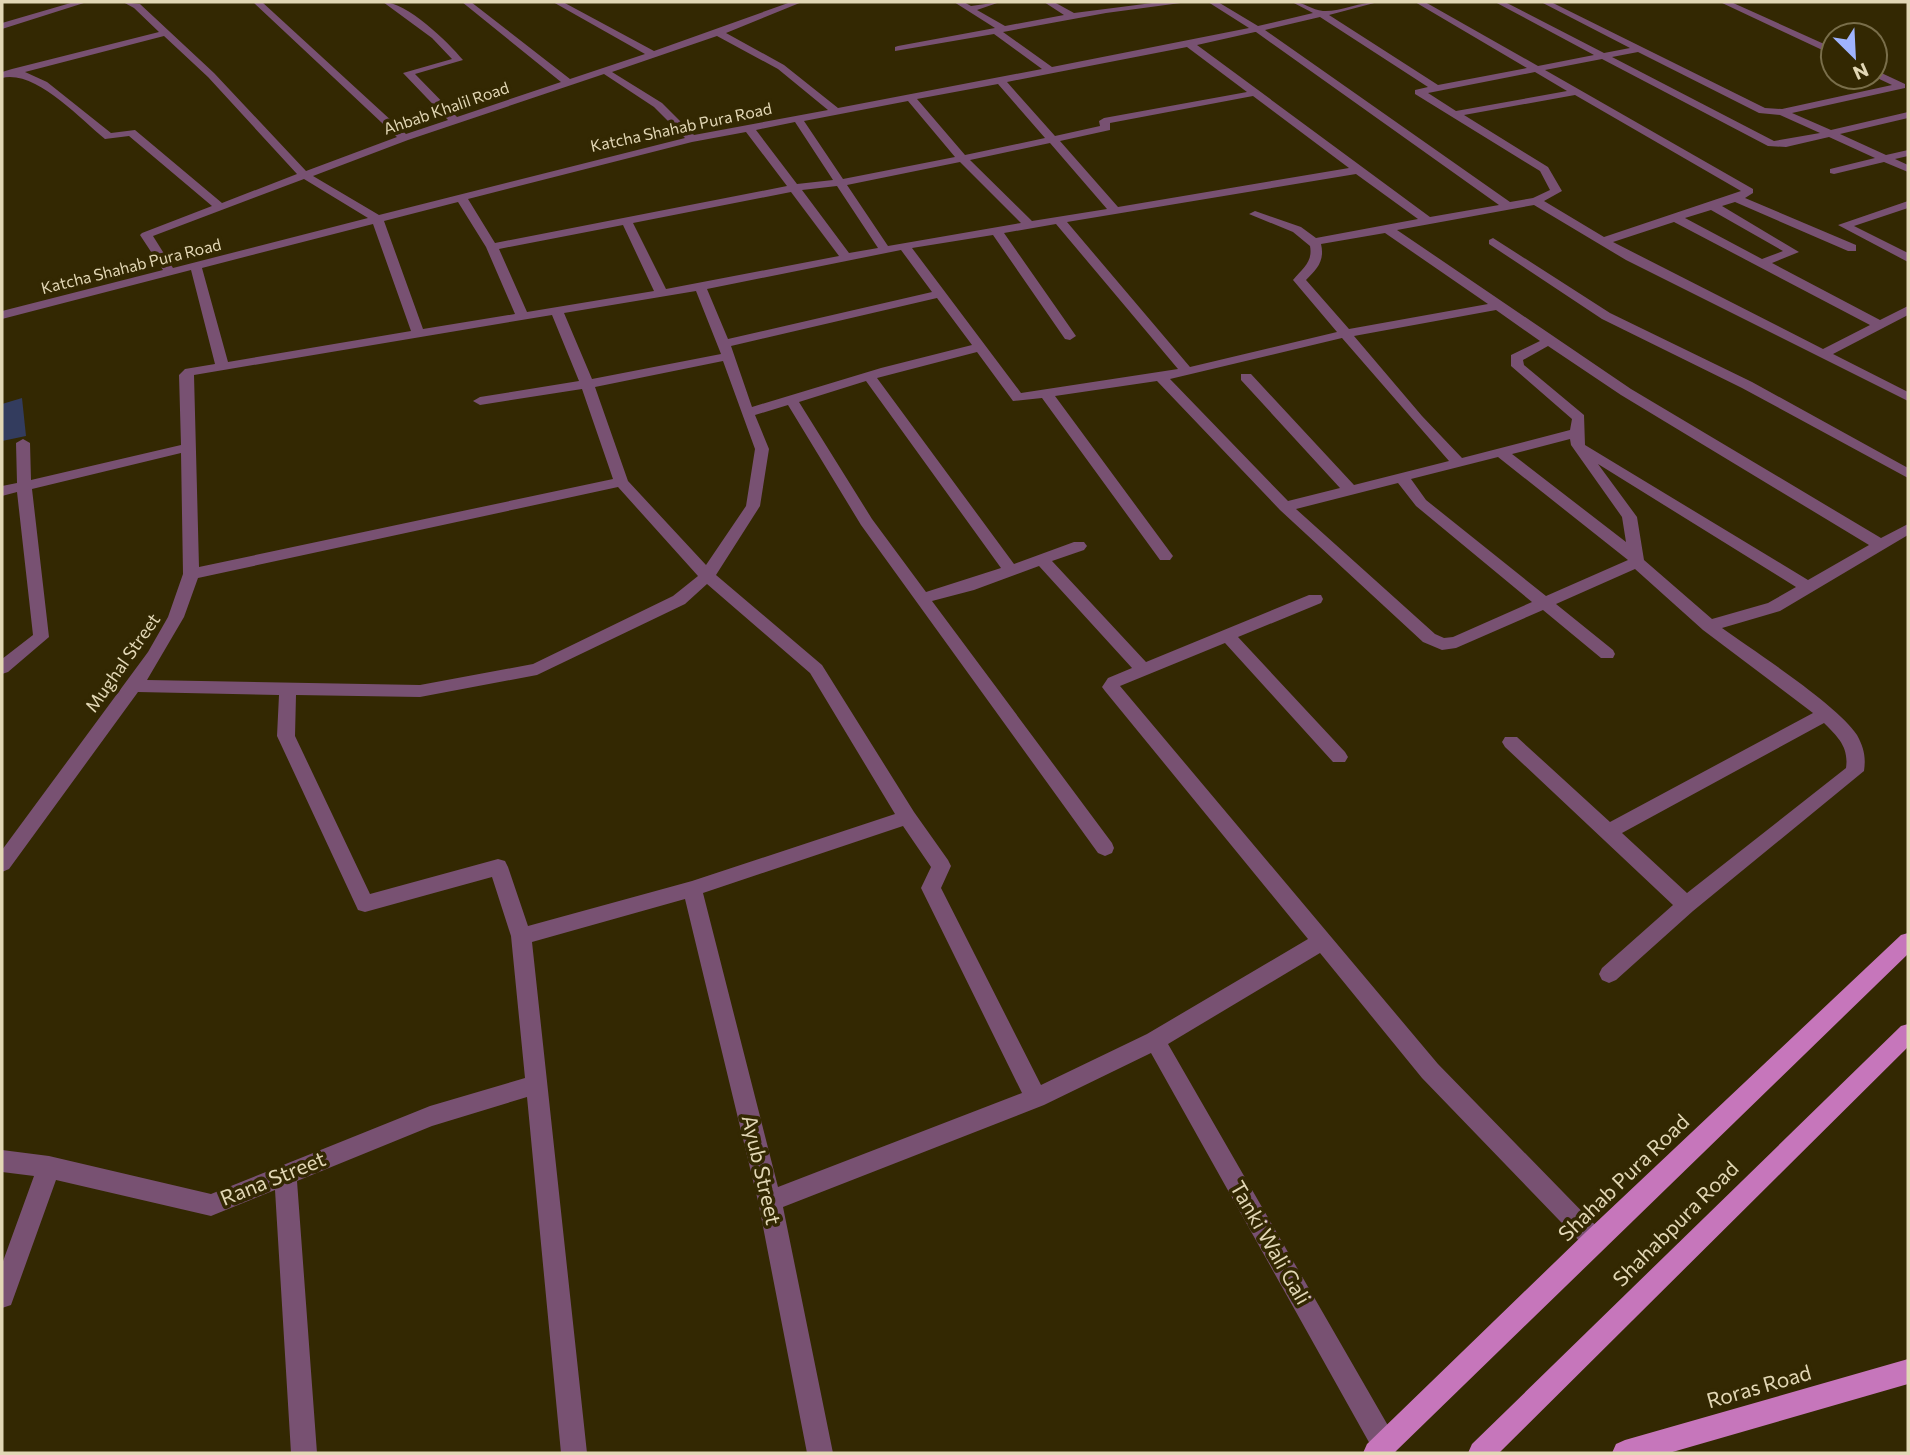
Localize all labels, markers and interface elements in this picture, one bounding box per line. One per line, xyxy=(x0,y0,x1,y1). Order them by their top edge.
north arrow xyxy=(1819,21,1889,91)
text: N xyxy=(1850,59,1872,85)
street label: Ahbab Khalil Road xyxy=(381,77,511,138)
street label: Katcha Shahab Pura Road xyxy=(588,98,773,155)
street label: Katcha Shahab Pura Road xyxy=(39,234,223,297)
street label: Mughal Street xyxy=(80,609,164,716)
street label: Shahab Pura Road xyxy=(1552,1108,1693,1246)
street label: Ayub Street xyxy=(738,1112,787,1227)
street label: Rana Street xyxy=(216,1145,329,1210)
street label: Shahabpura Road xyxy=(1607,1155,1743,1291)
street label: Tanki Wali Gali xyxy=(1226,1176,1317,1309)
street label: Roras Road xyxy=(1703,1359,1814,1412)

